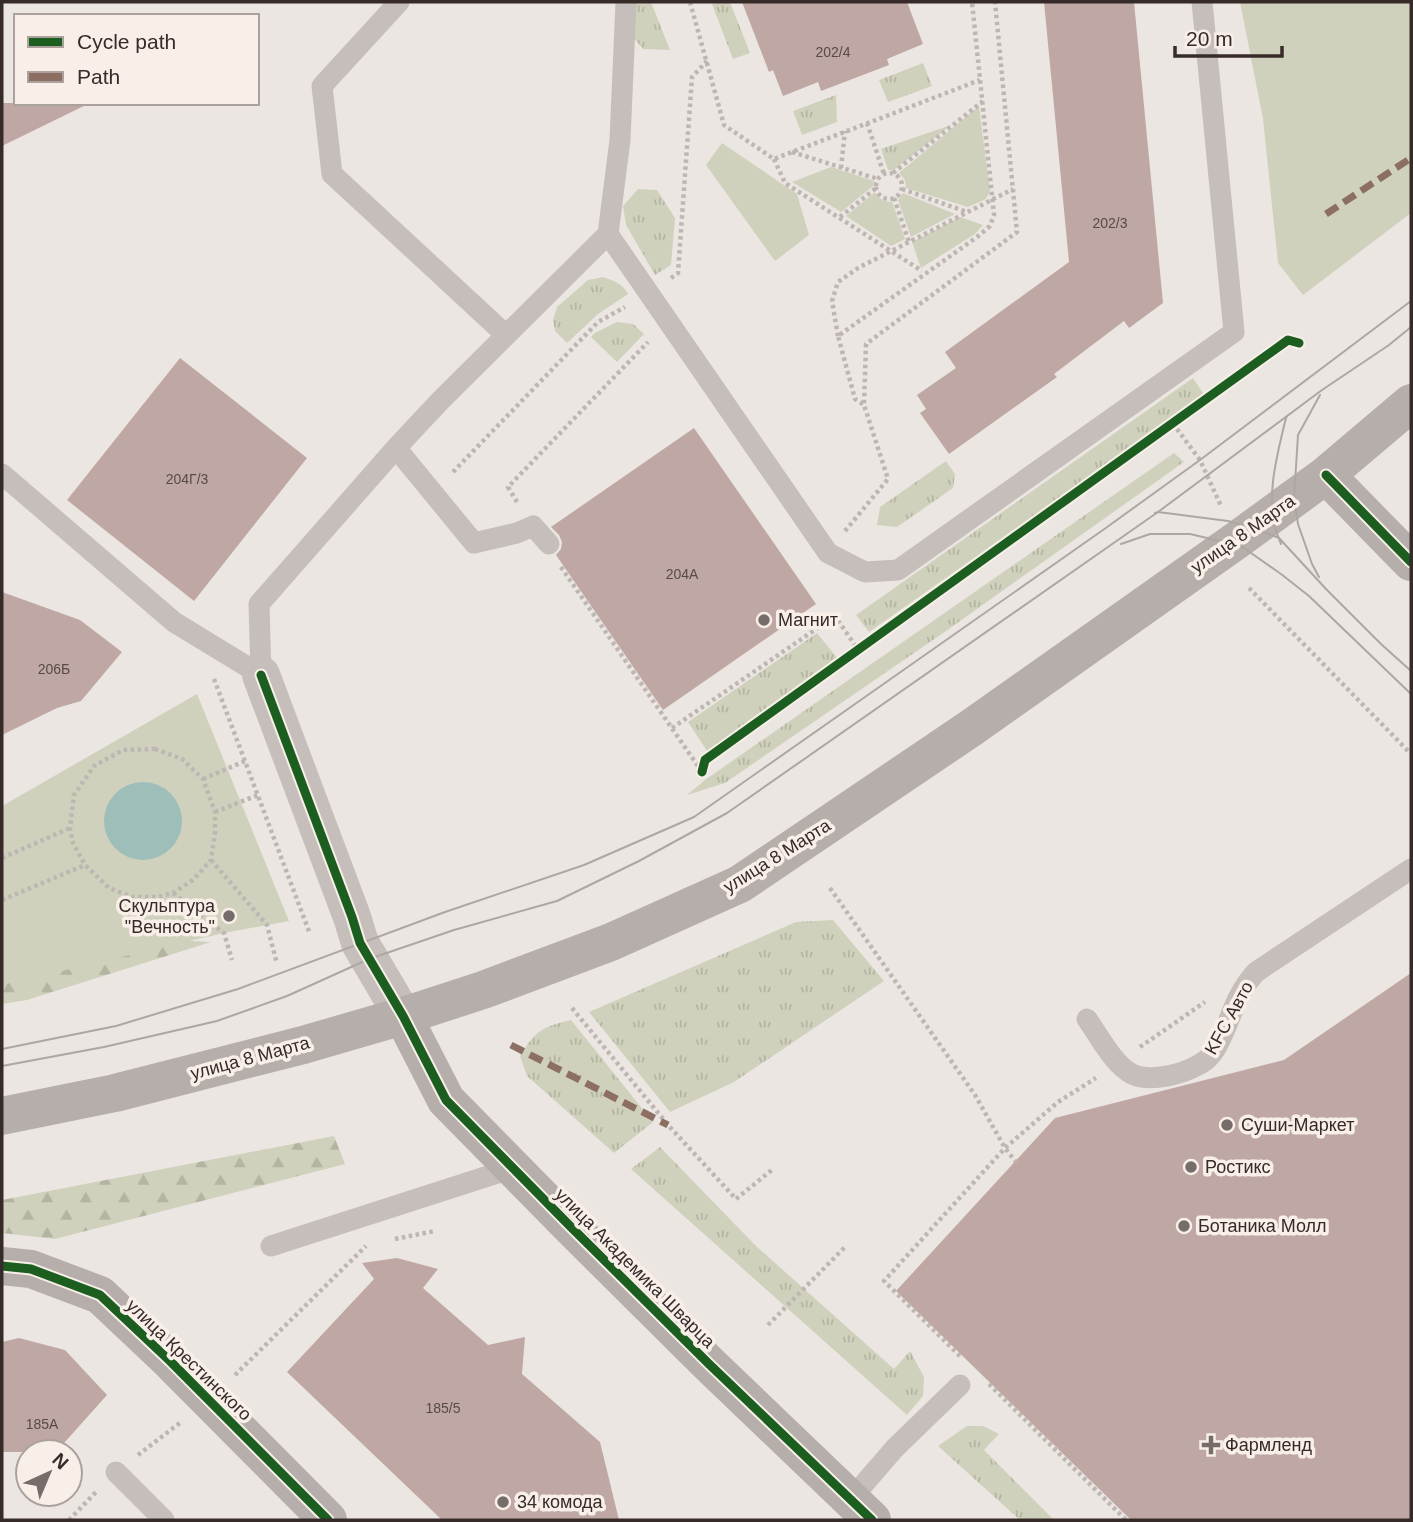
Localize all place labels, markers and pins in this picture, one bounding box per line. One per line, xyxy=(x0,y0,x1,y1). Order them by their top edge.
place label: Магнит xyxy=(778,610,838,630)
marker: Магнит xyxy=(756,612,772,628)
place label: Скульптура "Вечность" xyxy=(118,896,216,937)
marker: Скульптура "Вечность" xyxy=(221,908,237,924)
place label: Суши-Маркет xyxy=(1241,1115,1354,1135)
marker: Суши-Маркет xyxy=(1219,1117,1235,1133)
place label: Ростикс xyxy=(1205,1157,1271,1177)
marker: Ростикс xyxy=(1183,1159,1199,1175)
place label: Ботаника Молл xyxy=(1198,1216,1327,1236)
marker: Ботаника Молл xyxy=(1176,1218,1192,1234)
place label: Фармленд xyxy=(1225,1435,1313,1455)
marker: Фармленд xyxy=(1203,1437,1219,1453)
place label: 34 комода xyxy=(517,1492,604,1512)
marker: 34 комода xyxy=(495,1494,511,1510)

